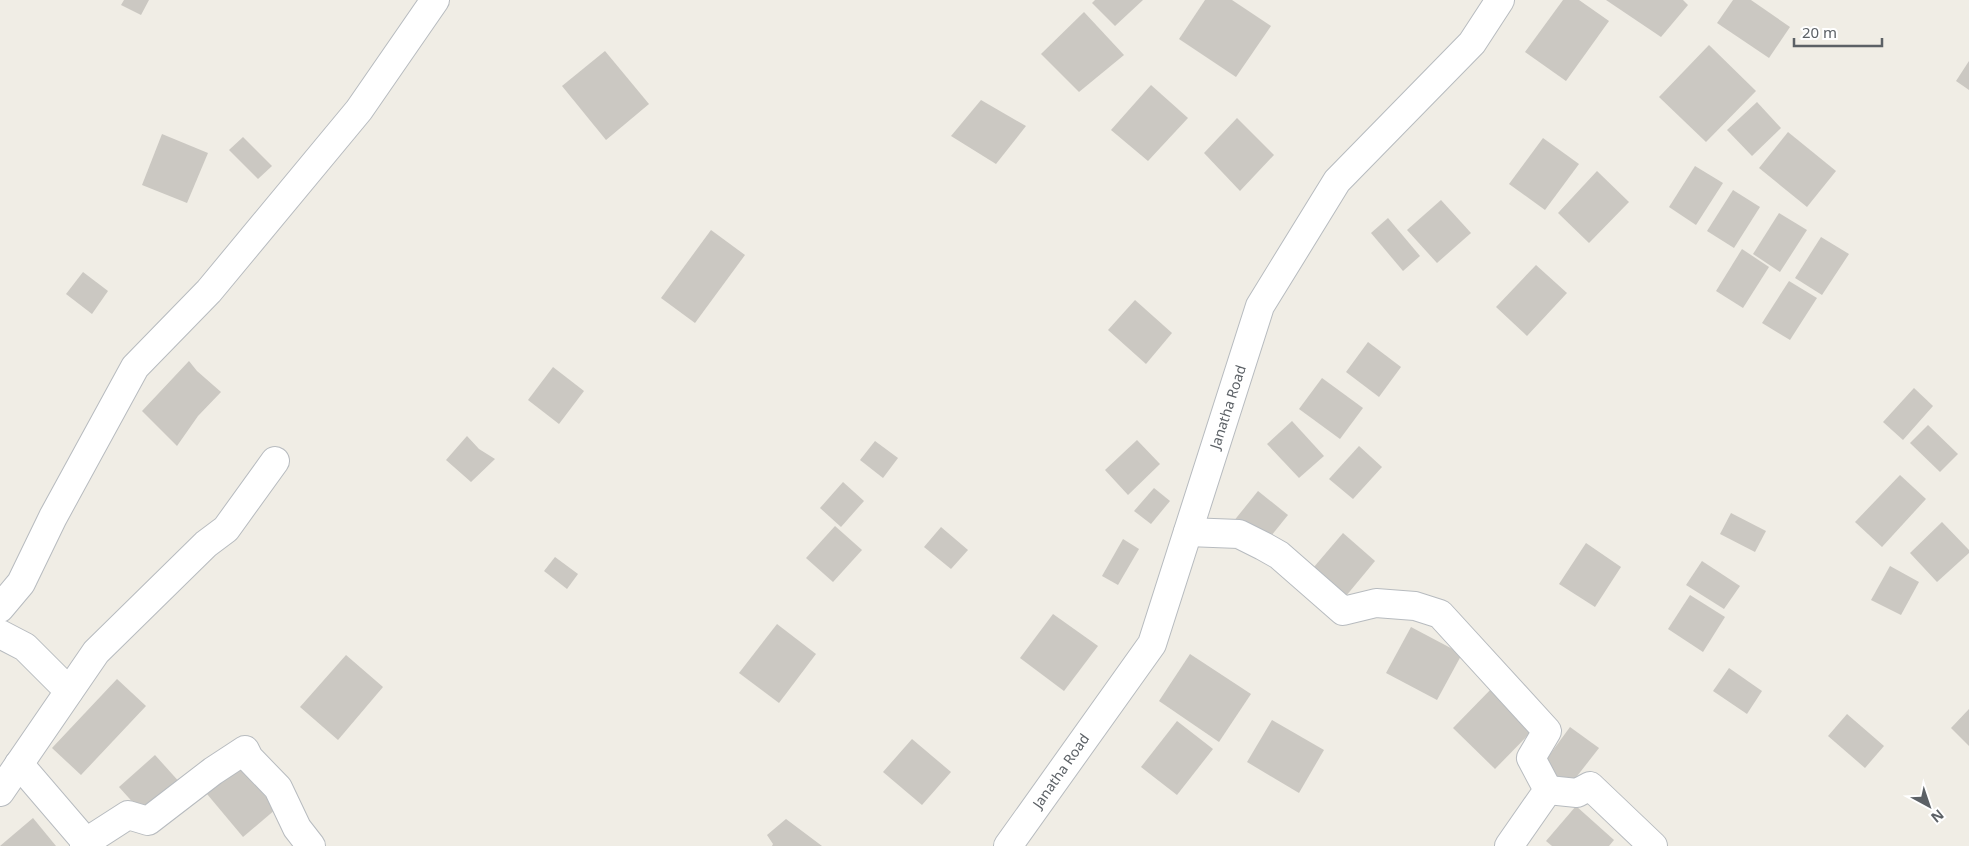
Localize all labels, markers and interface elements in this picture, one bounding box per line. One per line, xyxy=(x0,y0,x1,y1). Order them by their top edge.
scale bar xyxy=(1794,15,1882,47)
text: 20 m xyxy=(1802,22,1837,42)
street label: Janatha Road xyxy=(1204,363,1250,453)
street label: Janatha Road xyxy=(1027,730,1093,813)
north arrow xyxy=(1904,781,1954,831)
text: N xyxy=(1927,805,1948,827)

